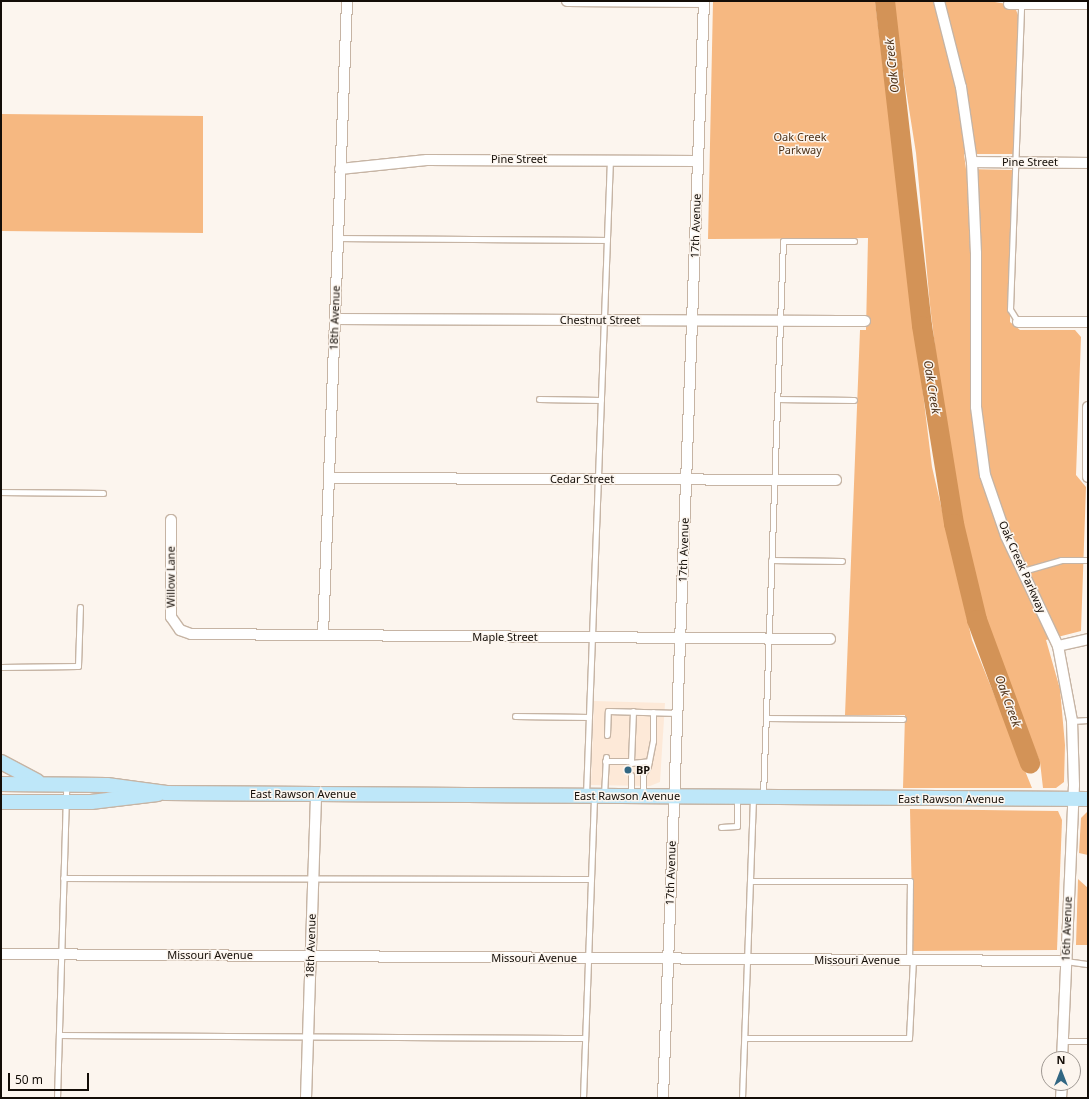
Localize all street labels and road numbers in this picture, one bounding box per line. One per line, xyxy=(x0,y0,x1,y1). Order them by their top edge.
street label: Pine Street xyxy=(491,152,547,166)
street label: Pine Street xyxy=(1002,155,1058,169)
street label: 17th Avenue xyxy=(688,193,704,259)
street label: 18th Avenue xyxy=(327,285,343,351)
street label: Chestnut Street xyxy=(560,313,640,327)
street label: Cedar Street xyxy=(550,472,614,486)
street label: 17th Avenue xyxy=(676,517,692,583)
street label: Oak Creek Parkway xyxy=(996,519,1048,615)
street label: Willow Lane xyxy=(164,546,178,608)
street label: Maple Street xyxy=(472,630,538,644)
street label: East Rawson Avenue xyxy=(250,787,356,801)
street label: East Rawson Avenue xyxy=(574,789,680,803)
street label: East Rawson Avenue xyxy=(898,792,1004,806)
street label: 17th Avenue xyxy=(663,840,679,906)
street label: 16th Avenue xyxy=(1059,896,1075,962)
street label: 18th Avenue xyxy=(303,913,319,979)
street label: Missouri Avenue xyxy=(167,948,253,962)
street label: Missouri Avenue xyxy=(491,951,577,965)
street label: Missouri Avenue xyxy=(814,953,900,967)

